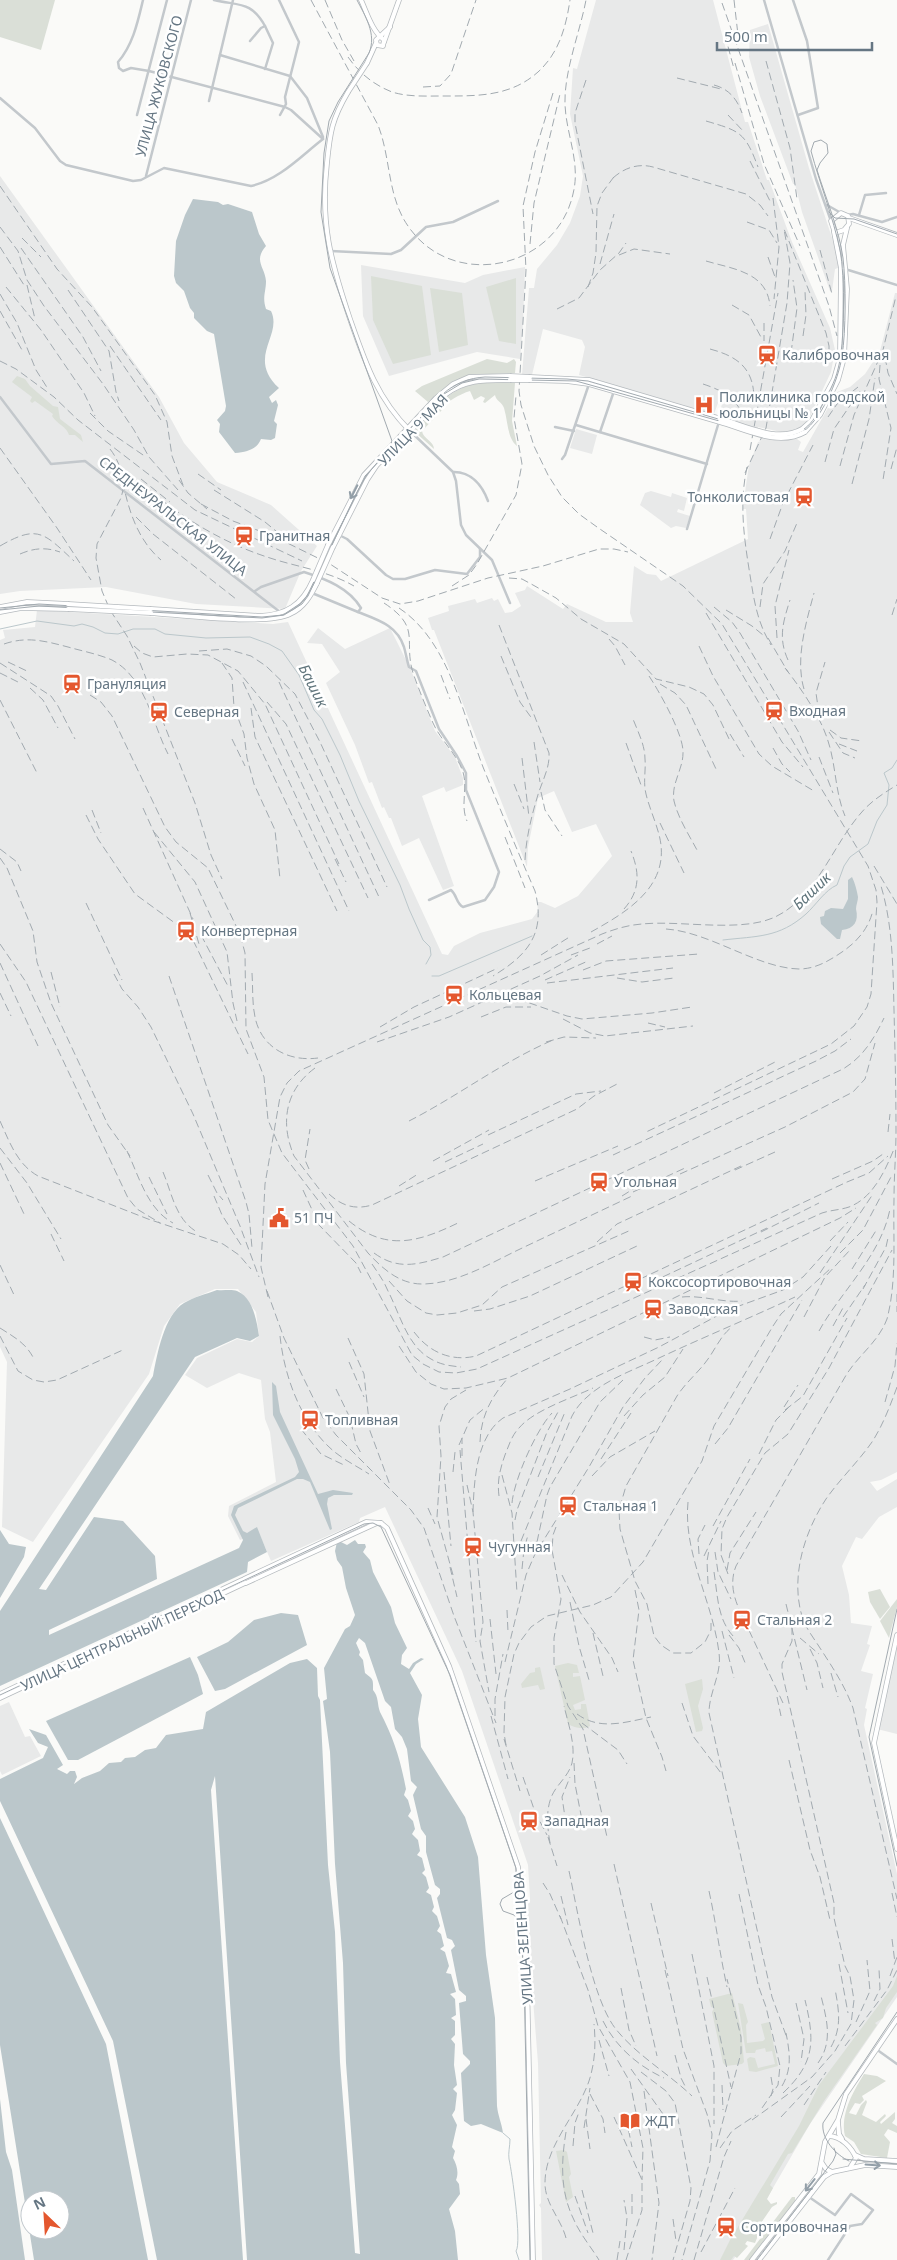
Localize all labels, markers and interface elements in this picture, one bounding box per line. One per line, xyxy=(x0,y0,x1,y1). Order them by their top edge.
street label: УЛИЦА ЖУКОВСКОГО xyxy=(130,13,187,159)
scale bar xyxy=(717,20,872,52)
text: 500 m xyxy=(724,26,768,46)
station icon: Калибровочная xyxy=(756,344,778,366)
place label: Калибровочная xyxy=(782,345,889,364)
place label: Поликлиника городской юольницы № 1 xyxy=(719,387,885,422)
street label: УЛИЦА 9 МАЯ xyxy=(374,390,452,470)
hospital icon: Поликлиника городской юольницы № 1 xyxy=(693,394,715,416)
street label: СРЕДНЕУРАЛЬСКАЯ УЛИЦА xyxy=(95,452,251,580)
one-way arrow xyxy=(349,485,359,500)
station icon: Тонколистовая xyxy=(793,486,815,508)
place label: Тонколистовая xyxy=(687,487,789,506)
station icon: Гранитная xyxy=(233,525,255,547)
place label: Гранитная xyxy=(259,526,330,545)
water label: Башик xyxy=(295,661,334,712)
station icon: Грануляция xyxy=(61,673,83,695)
place label: Грануляция xyxy=(87,674,167,693)
station icon: Входная xyxy=(763,700,785,722)
station icon: Северная xyxy=(148,701,170,723)
place label: Входная xyxy=(789,701,846,720)
place label: Северная xyxy=(174,702,239,721)
water label: Башик xyxy=(788,866,836,913)
station icon: Конвертерная xyxy=(175,920,197,942)
place label: Конвертерная xyxy=(201,921,297,940)
station icon: Кольцевая xyxy=(443,984,465,1006)
place label: Кольцевая xyxy=(469,985,542,1004)
station icon: Угольная xyxy=(588,1171,610,1193)
place label: Угольная xyxy=(614,1172,677,1191)
public building icon: 51 ПЧ xyxy=(268,1207,290,1229)
place label: 51 ПЧ xyxy=(294,1208,333,1227)
station icon: Коксосортировочная xyxy=(622,1271,644,1293)
place label: Коксосортировочная xyxy=(648,1272,791,1291)
station icon: Заводская xyxy=(642,1298,664,1320)
place label: Заводская xyxy=(668,1299,738,1318)
station icon: Топливная xyxy=(299,1409,321,1431)
place label: Топливная xyxy=(325,1410,398,1429)
station icon: Стальная 1 xyxy=(557,1495,579,1517)
place label: Стальная 1 xyxy=(583,1496,658,1515)
station icon: Чугунная xyxy=(462,1536,484,1558)
place label: Чугунная xyxy=(488,1537,551,1556)
street label: УЛИЦА ЦЕНТРАЛЬНЫЙ ПЕРЕХОД xyxy=(17,1584,227,1695)
station icon: Стальная 2 xyxy=(731,1609,753,1631)
place label: Стальная 2 xyxy=(757,1610,832,1629)
station icon: Западная xyxy=(518,1810,540,1832)
place label: Западная xyxy=(544,1811,609,1830)
street label: УЛИЦА ЗЕЛЕНЦОВА xyxy=(508,1871,537,2005)
library icon: ЖДТ xyxy=(619,2110,641,2132)
place label: ЖДТ xyxy=(645,2111,676,2130)
one-way arrow xyxy=(865,2161,881,2170)
one-way arrow xyxy=(805,2178,816,2191)
north arrow xyxy=(20,2190,70,2240)
text: N xyxy=(30,2192,48,2214)
station icon: Сортировочная xyxy=(715,2216,737,2238)
place label: Сортировочная xyxy=(741,2217,847,2236)

